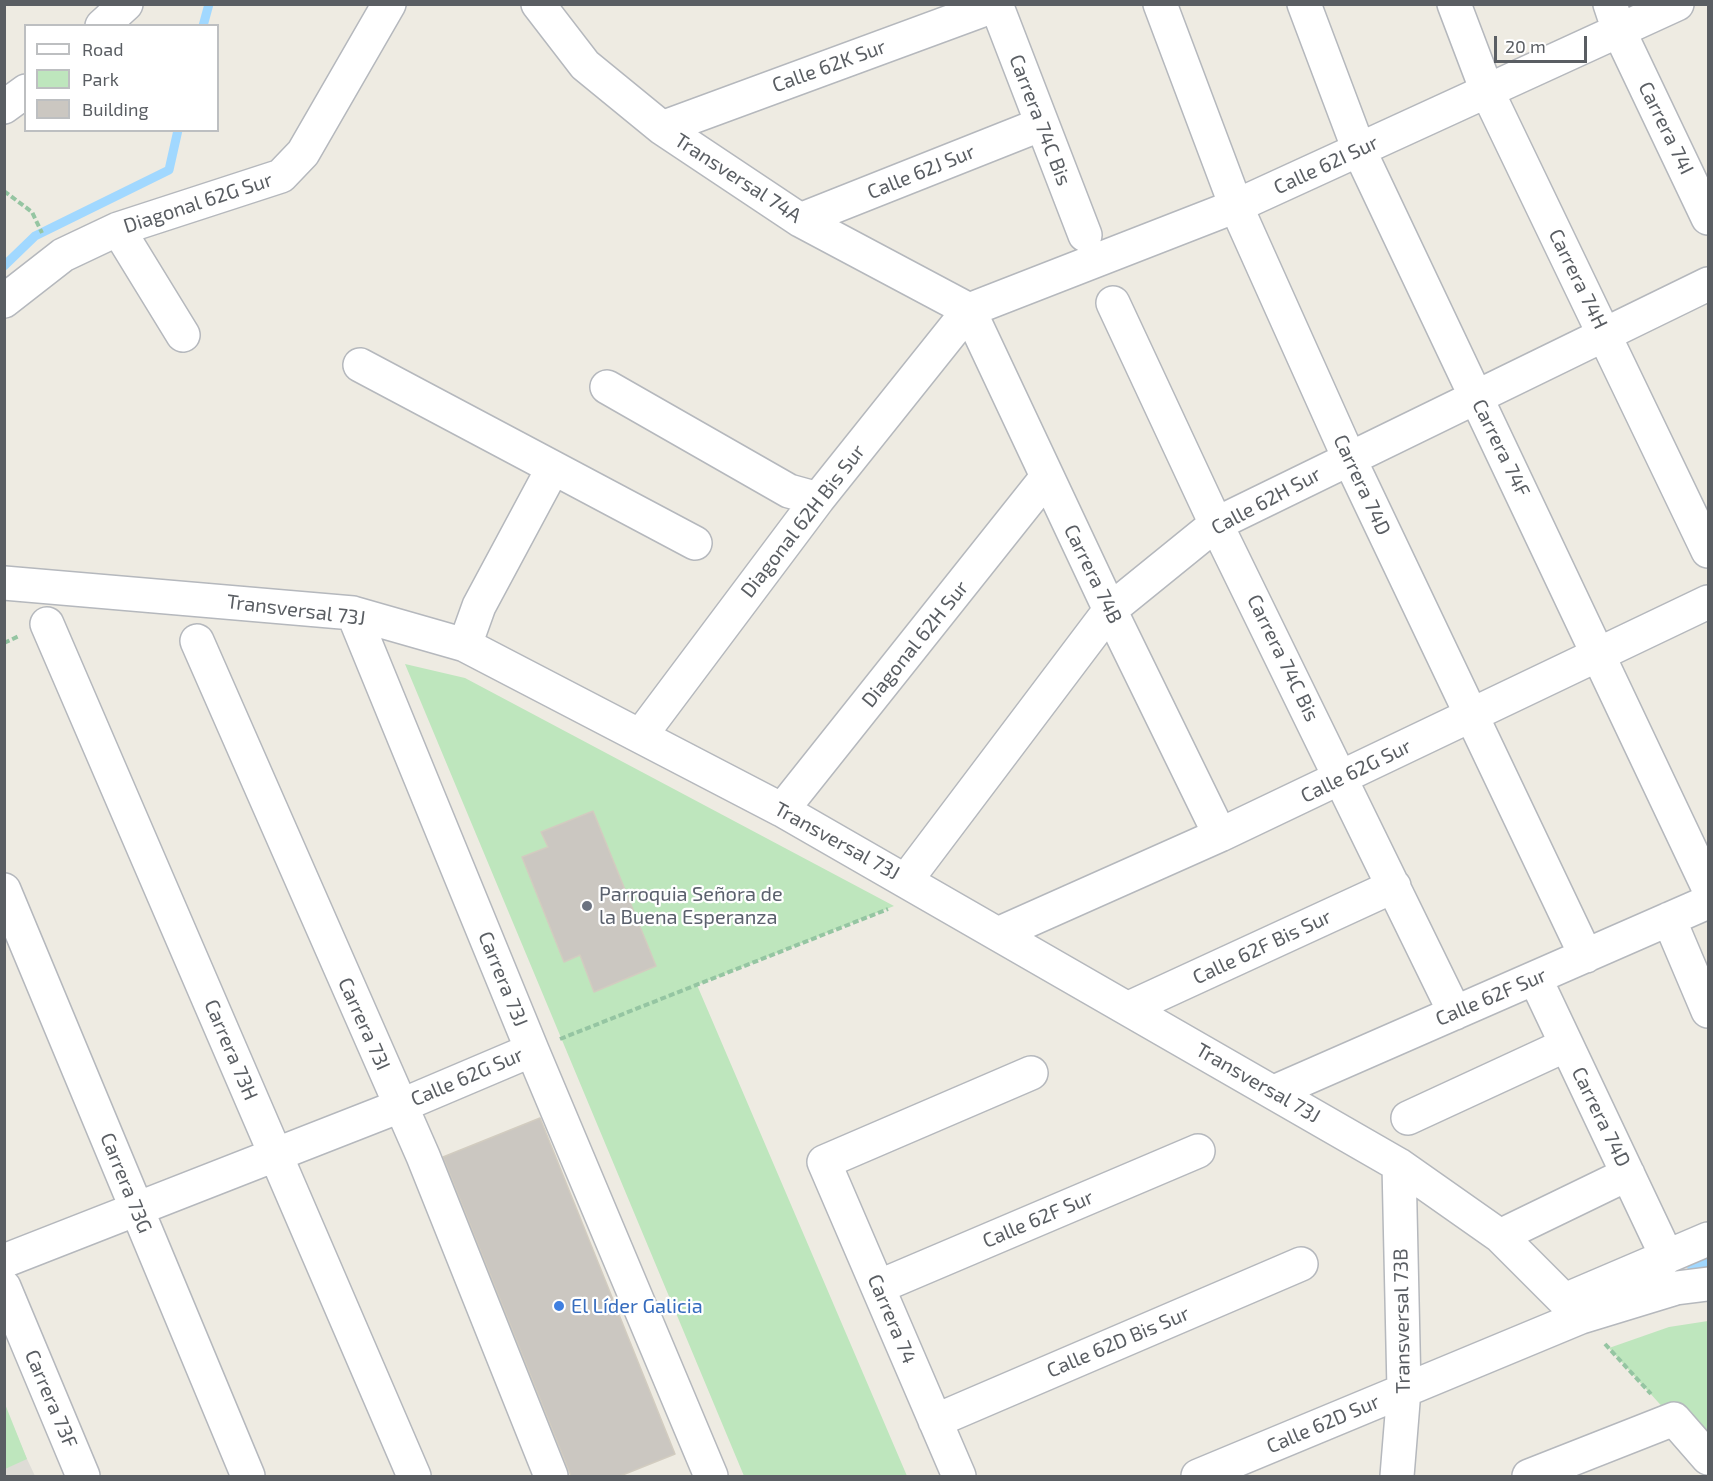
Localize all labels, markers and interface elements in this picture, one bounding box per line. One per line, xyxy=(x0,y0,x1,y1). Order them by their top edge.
legend xyxy=(24,24,219,132)
scale bar xyxy=(1497,24,1590,62)
street label: Calle 62K Sur xyxy=(769,34,889,98)
text: 20 m xyxy=(1505,35,1546,57)
text: Road xyxy=(82,38,123,60)
street label: Carrera 74C Bis xyxy=(1004,51,1076,189)
text: Park xyxy=(82,68,119,90)
street label: Carrera 74I xyxy=(1633,78,1699,178)
text: Building xyxy=(82,98,149,120)
street label: Transversal 74A xyxy=(670,128,806,228)
street label: Calle 62I Sur xyxy=(1270,130,1382,200)
street label: Calle 62J Sur xyxy=(864,140,978,204)
street label: Diagonal 62G Sur xyxy=(121,168,275,238)
street label: Carrera 74H xyxy=(1543,225,1613,333)
street label: Carrera 74F xyxy=(1467,395,1535,501)
street label: Carrera 74D xyxy=(1328,431,1396,539)
street label: Diagonal 62H Bis Sur xyxy=(736,440,870,602)
street label: Calle 62H Sur xyxy=(1207,462,1325,540)
street label: Carrera 74B xyxy=(1059,521,1127,627)
street label: Diagonal 62H Sur xyxy=(857,576,973,712)
street label: Transversal 73J xyxy=(225,590,367,630)
street label: Carrera 74C Bis xyxy=(1242,591,1324,725)
street label: Calle 62G Sur xyxy=(1297,734,1415,808)
street label: Transversal 73J xyxy=(770,797,904,885)
place label: Parroquia Señora de la Buena Esperanza xyxy=(599,882,783,929)
marker: Parroquia Señora de la Buena Esperanza xyxy=(580,899,594,913)
street label: Calle 62F Bis Sur xyxy=(1189,904,1335,990)
street label: Carrera 73J xyxy=(473,928,533,1030)
street label: Calle 62F Sur xyxy=(1432,963,1550,1031)
street label: Carrera 73I xyxy=(333,974,395,1074)
street label: Carrera 73H xyxy=(199,996,263,1104)
street label: Transversal 73J xyxy=(1192,1038,1324,1128)
street label: Calle 62G Sur xyxy=(407,1043,527,1111)
street label: Carrera 74D xyxy=(1567,1063,1635,1171)
street label: Carrera 73G xyxy=(95,1129,157,1237)
street label: Calle 62F Sur xyxy=(979,1185,1097,1253)
street label: Transversal 73B xyxy=(1389,1248,1415,1394)
street label: Carrera 74 xyxy=(862,1271,922,1367)
place label: El Líder Galicia xyxy=(571,1294,703,1318)
marker: El Líder Galicia xyxy=(552,1299,566,1313)
street label: Calle 62D Bis Sur xyxy=(1043,1301,1193,1383)
street label: Carrera 73F xyxy=(20,1346,82,1452)
street label: Calle 62D Sur xyxy=(1263,1389,1383,1459)

